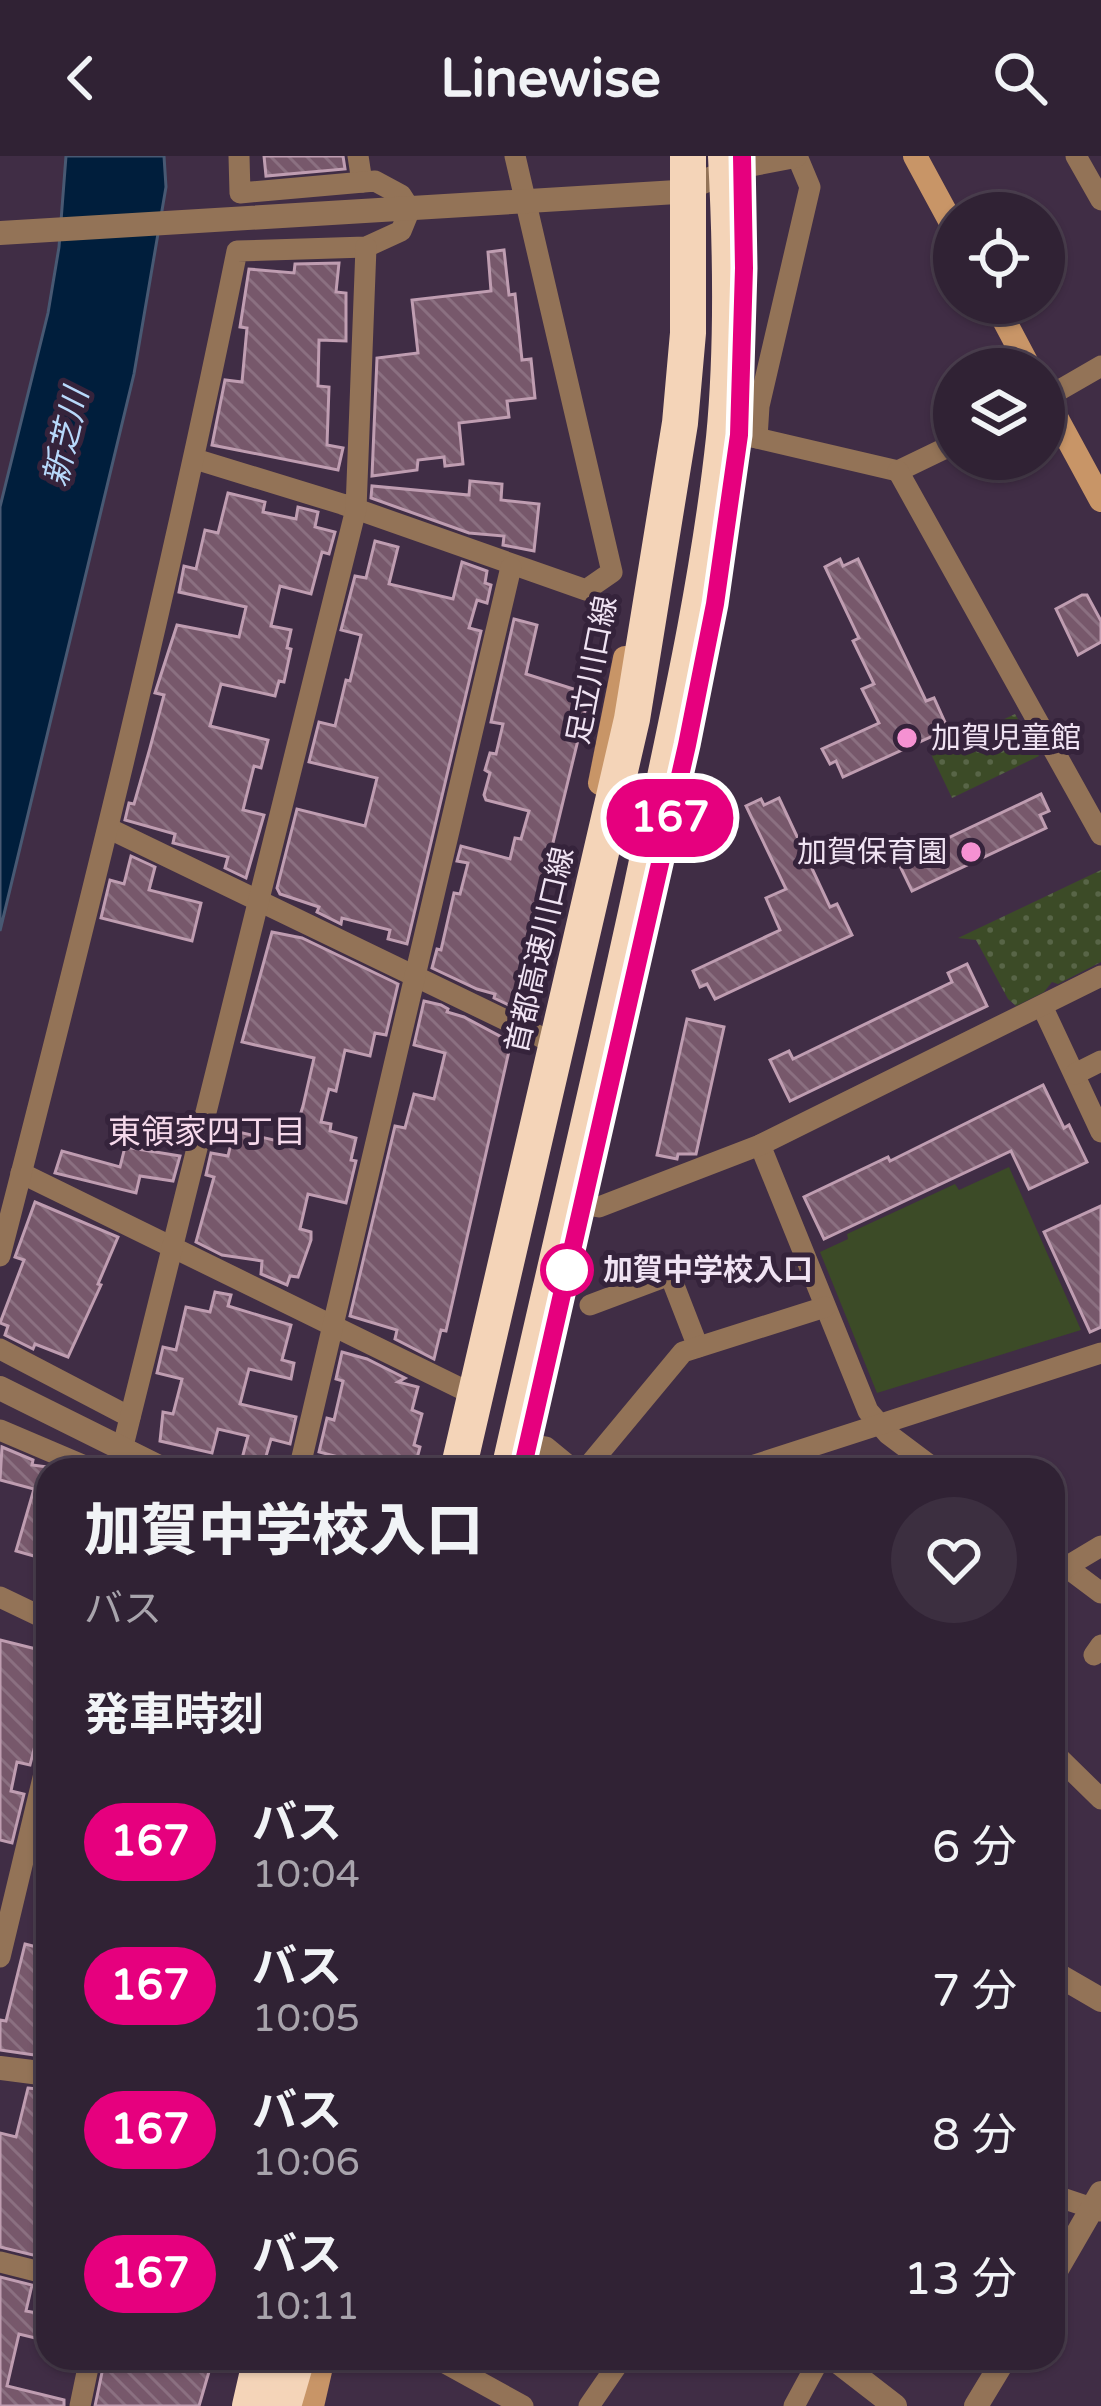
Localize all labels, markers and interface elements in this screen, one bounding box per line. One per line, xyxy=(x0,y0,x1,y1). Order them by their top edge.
icon: back xyxy=(48,45,114,111)
icon: search xyxy=(987,45,1053,111)
text: Linewise xyxy=(440,46,661,111)
map controls xyxy=(933,192,1065,480)
button: locate xyxy=(933,192,1065,324)
button: layers xyxy=(933,348,1065,480)
water label: 新芝川 xyxy=(36,382,97,490)
street label: 足立川口線 xyxy=(560,593,625,747)
place label: 加賀児童館 xyxy=(931,720,1081,757)
marker: 加賀児童館 xyxy=(894,725,920,751)
line badge: 167 xyxy=(601,779,739,857)
text: 167 xyxy=(630,792,710,843)
place label: 加賀保育園 xyxy=(797,834,947,871)
marker: 加賀保育園 xyxy=(958,839,984,865)
street label: 首都高速川口線 xyxy=(499,844,582,1057)
district label: 東領家四丁目 xyxy=(108,1113,306,1152)
marker: 加賀中学校入口 xyxy=(542,1245,592,1295)
place label: 加賀中学校入口 xyxy=(603,1252,813,1289)
button: heart xyxy=(891,1497,1017,1623)
text: 加賀中学校入口 xyxy=(84,1498,483,1566)
text: バス xyxy=(84,1586,162,1633)
text: 発車時刻 xyxy=(84,1689,264,1743)
text: バス xyxy=(252,1797,342,1851)
text: 167 xyxy=(110,1816,190,1867)
text: 6 分 xyxy=(932,1821,1017,1875)
text: 10:04 xyxy=(252,1851,360,1898)
text: バス xyxy=(252,1941,342,1995)
text: 167 xyxy=(110,1960,190,2011)
text: 7 分 xyxy=(932,1965,1017,2019)
text: 10:05 xyxy=(252,1995,360,2042)
text: バス xyxy=(252,2085,342,2139)
text: 167 xyxy=(110,2104,190,2155)
text: 8 分 xyxy=(932,2109,1017,2163)
text: 10:06 xyxy=(252,2139,360,2186)
text: バス xyxy=(252,2229,342,2283)
text: 167 xyxy=(110,2248,190,2299)
text: 13 分 xyxy=(904,2253,1017,2307)
text: 10:11 xyxy=(252,2283,360,2330)

